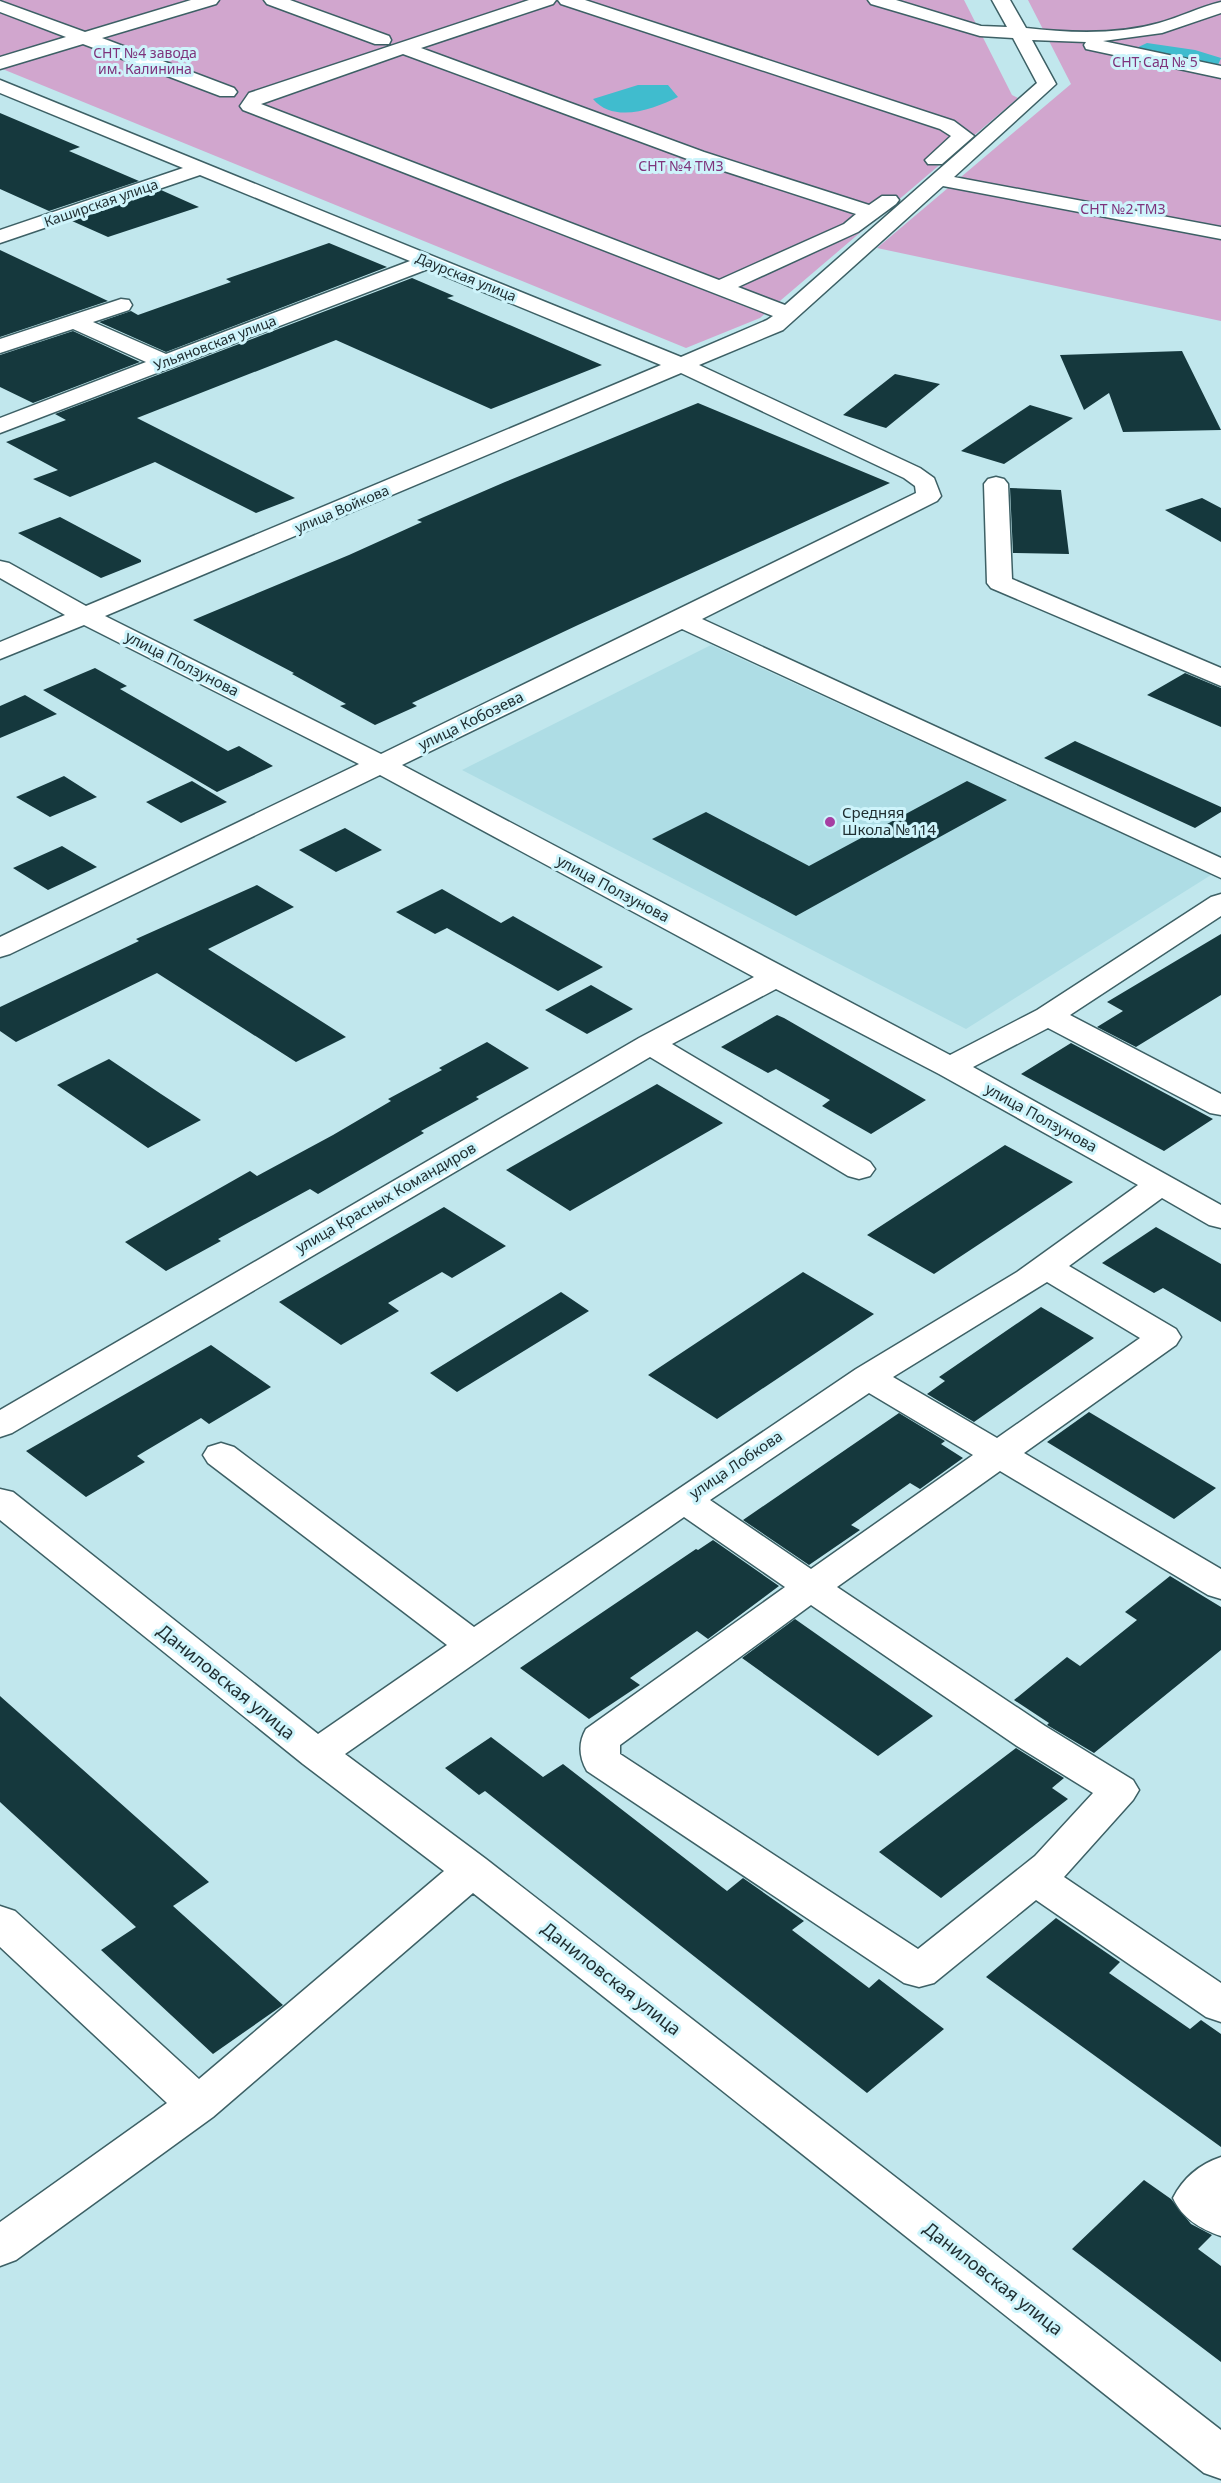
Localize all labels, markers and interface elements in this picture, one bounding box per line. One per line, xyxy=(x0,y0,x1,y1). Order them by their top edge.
park label: СНТ №4 завода им. Калинина xyxy=(93,43,197,78)
park label: СНТ Сад № 5 xyxy=(1112,52,1198,71)
park label: СНТ №4 ТМЗ xyxy=(638,156,724,175)
street label: Каширская улица xyxy=(41,174,160,231)
park label: СНТ №2 ТМЗ xyxy=(1080,199,1166,218)
street label: Даурская улица xyxy=(413,248,519,305)
street label: Ульяновская улица xyxy=(151,310,279,375)
street label: улица Войкова xyxy=(292,480,392,537)
street label: улица Ползунова xyxy=(122,626,243,700)
street label: улица Кобозева xyxy=(415,686,526,754)
place label: Средняя Школа №114 xyxy=(842,802,937,839)
marker: Средняя Школа №114 xyxy=(823,815,837,829)
street label: улица Ползунова xyxy=(554,850,673,926)
street label: улица Ползунова xyxy=(982,1078,1101,1156)
street label: улица Красных Командиров xyxy=(292,1137,479,1257)
street label: улица Лобкова xyxy=(685,1426,786,1503)
street label: Даниловская улица xyxy=(153,1618,301,1744)
street label: Даниловская улица xyxy=(537,1916,686,2040)
street label: Даниловская улица xyxy=(919,2216,1068,2340)

